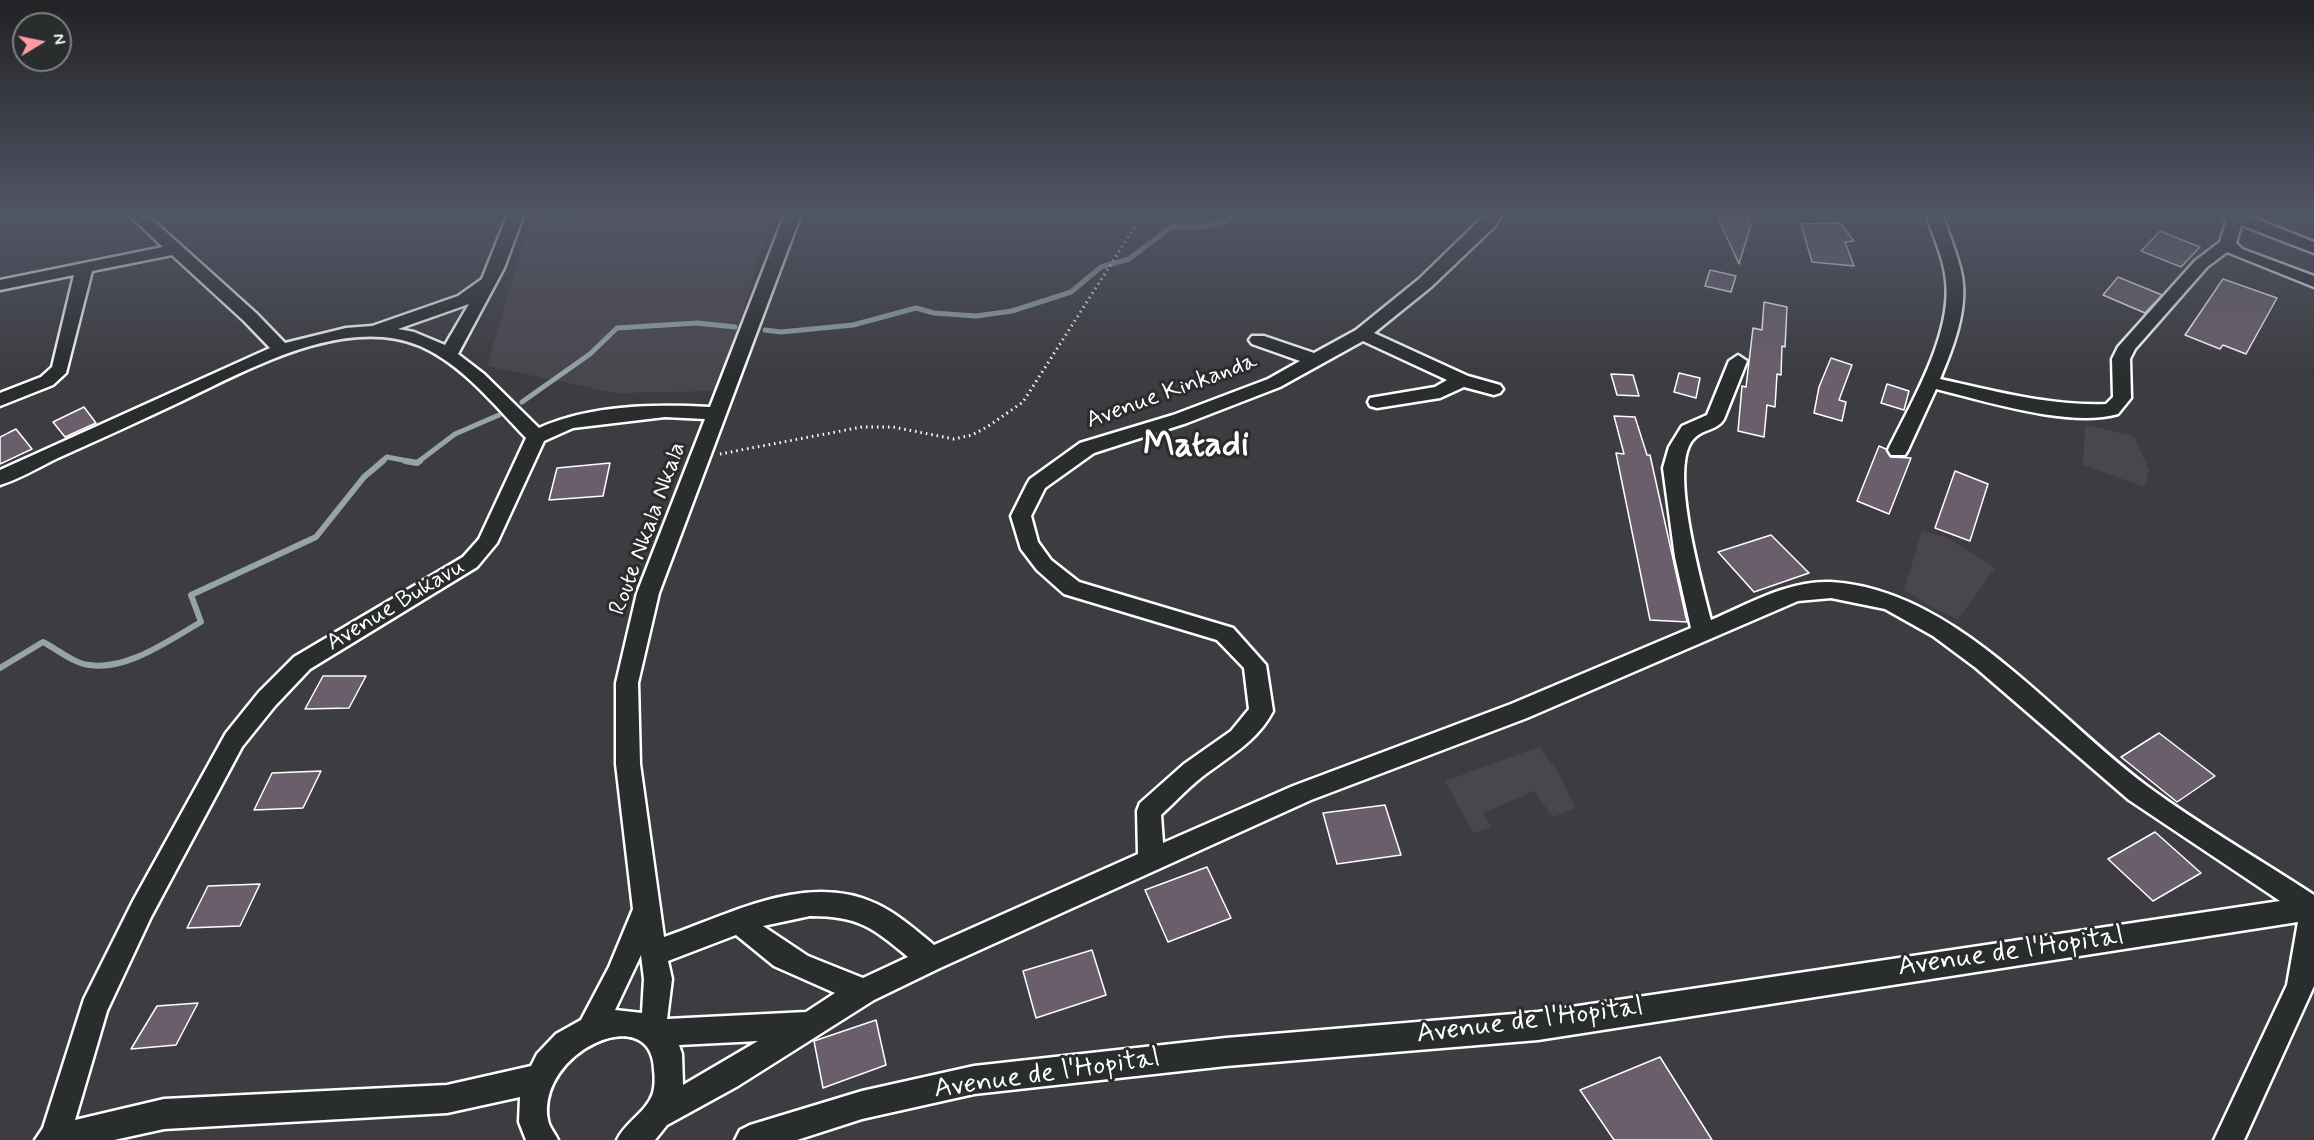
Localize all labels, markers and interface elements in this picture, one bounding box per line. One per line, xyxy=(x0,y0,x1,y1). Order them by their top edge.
north arrow xyxy=(12,12,72,72)
text: N xyxy=(47,32,70,46)
street label: Avenue Kinkanda xyxy=(1083,348,1261,436)
district label: Matadi xyxy=(1143,425,1249,469)
street label: Route Nkala Nkala xyxy=(604,439,694,619)
street label: Avenue Bukavu xyxy=(322,553,470,659)
street label: Avenue de l'Hopital xyxy=(1896,921,2126,985)
street label: Avenue de l'Hopital xyxy=(1415,991,1645,1053)
street label: Avenue de l'Hopital xyxy=(932,1043,1162,1107)

